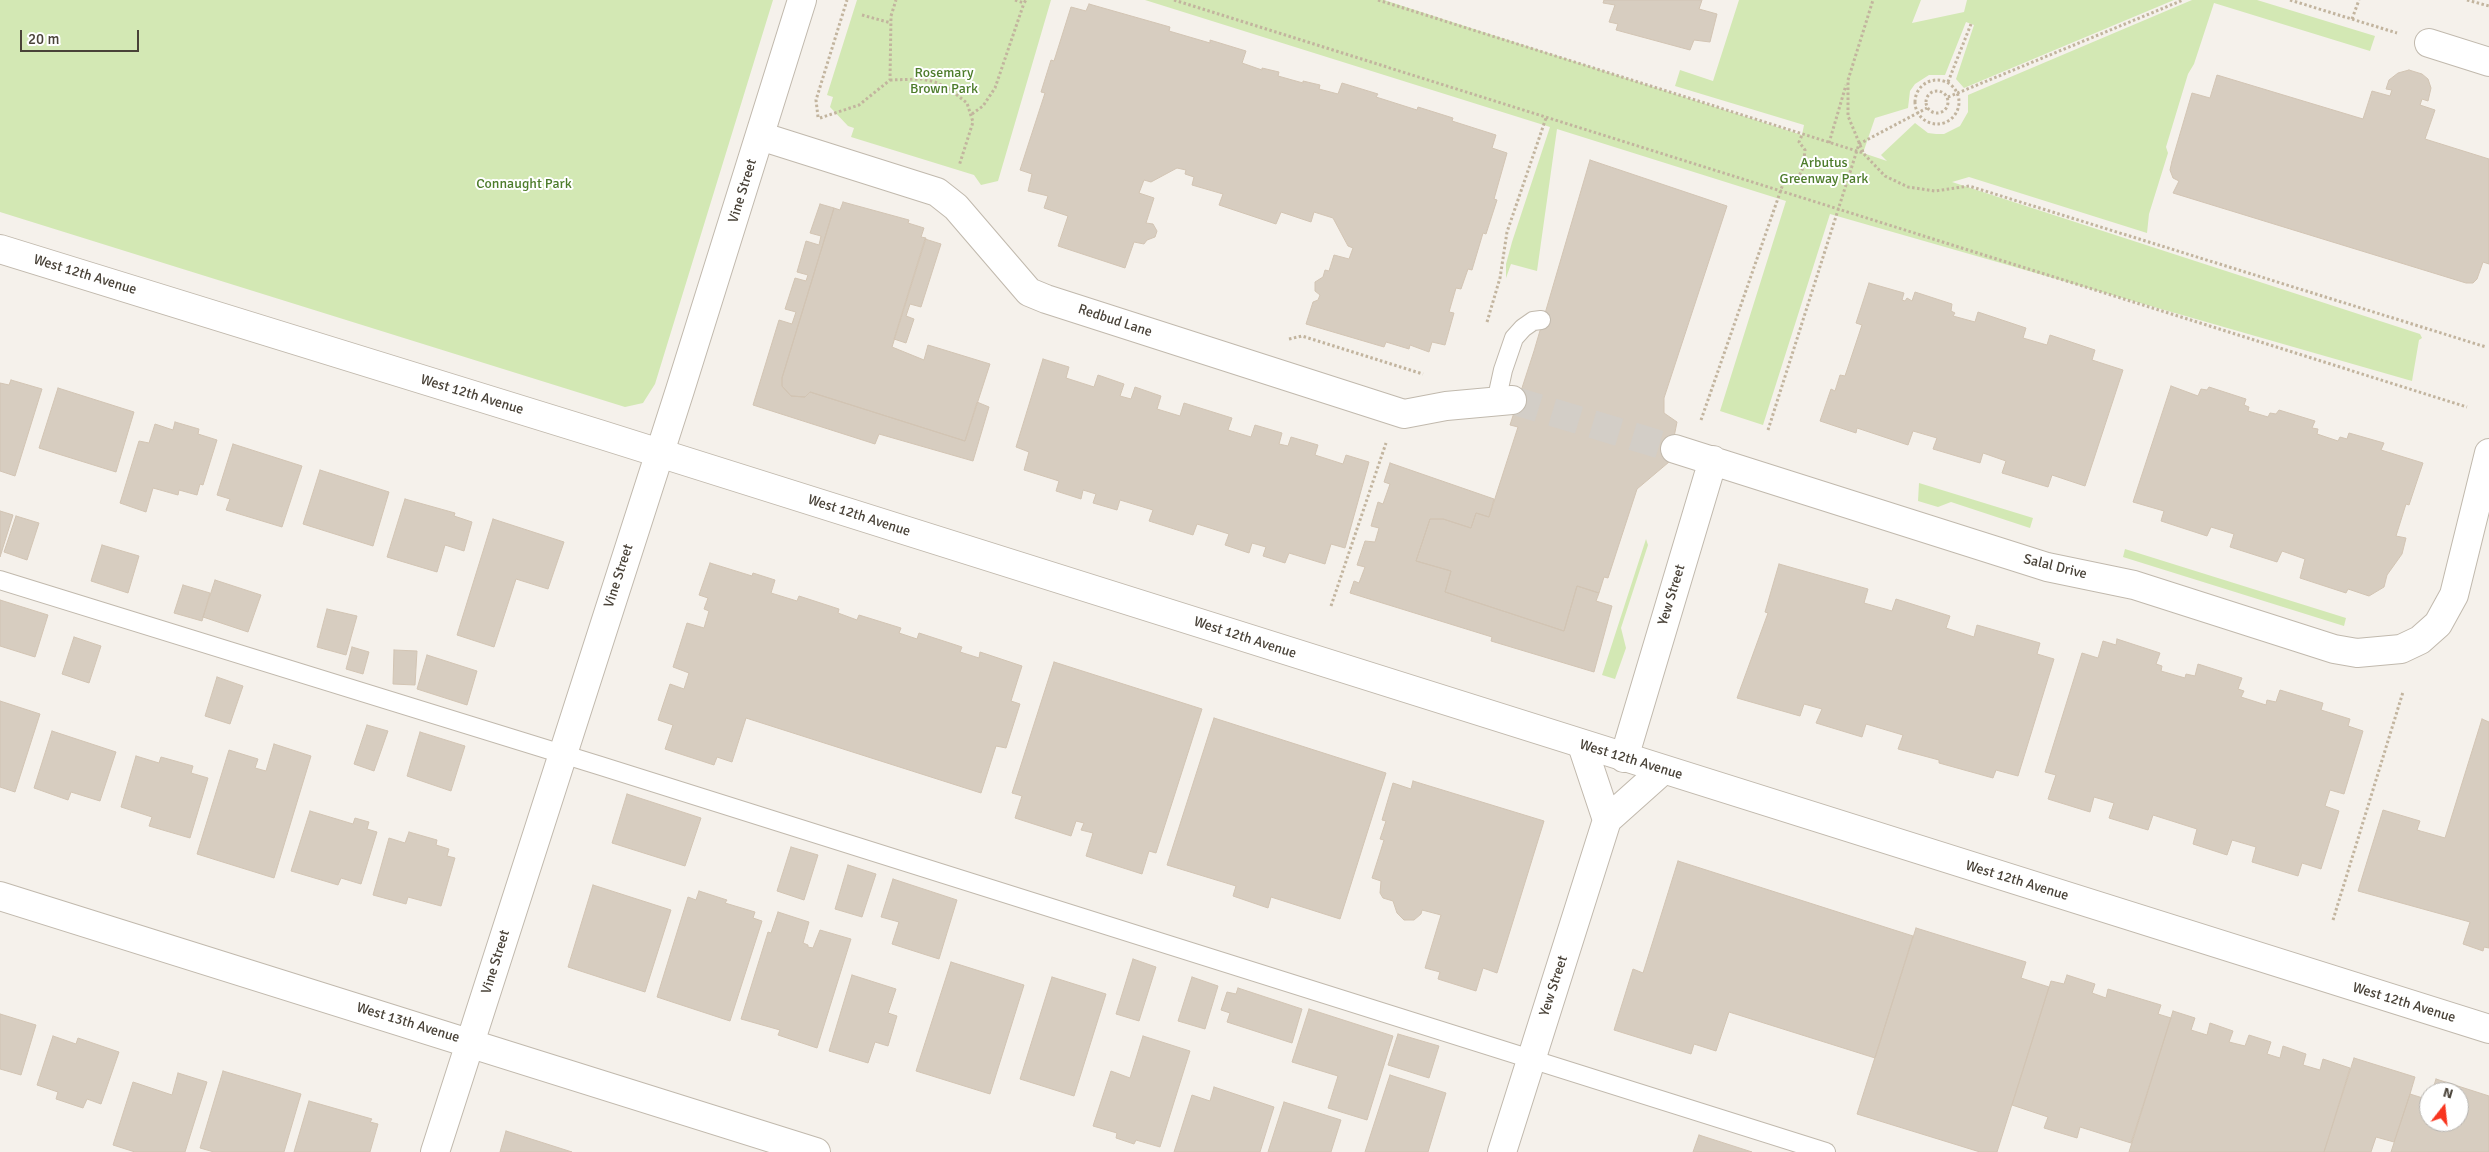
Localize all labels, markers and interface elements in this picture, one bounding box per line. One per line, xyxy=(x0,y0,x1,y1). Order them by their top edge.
scale bar xyxy=(22,20,141,52)
text: 20 m xyxy=(28,30,59,48)
park label: Rosemary Brown Park xyxy=(910,65,978,98)
park label: Arbutus Greenway Park xyxy=(1780,155,1868,188)
street label: Vine Street xyxy=(725,157,761,225)
park label: Connaught Park xyxy=(476,176,572,192)
street label: West 12th Avenue xyxy=(31,251,139,299)
street label: Redbud Lane xyxy=(1076,301,1154,341)
street label: West 12th Avenue xyxy=(418,371,526,419)
street label: West 12th Avenue xyxy=(806,491,912,541)
street label: Vine Street xyxy=(601,542,637,610)
street label: Salal Drive xyxy=(2022,551,2088,583)
street label: Yew Street xyxy=(1655,563,1689,627)
street label: West 12th Avenue xyxy=(1192,613,1298,663)
street label: West 12th Avenue xyxy=(1577,736,1685,784)
street label: West 12th Avenue xyxy=(1963,857,2071,905)
street label: Vine Street xyxy=(478,928,514,996)
street label: Yew Street xyxy=(1536,954,1572,1018)
street label: West 12th Avenue xyxy=(2350,979,2458,1027)
street label: West 13th Avenue xyxy=(354,999,462,1047)
north arrow xyxy=(2419,1082,2469,1132)
text: N xyxy=(2441,1084,2455,1103)

